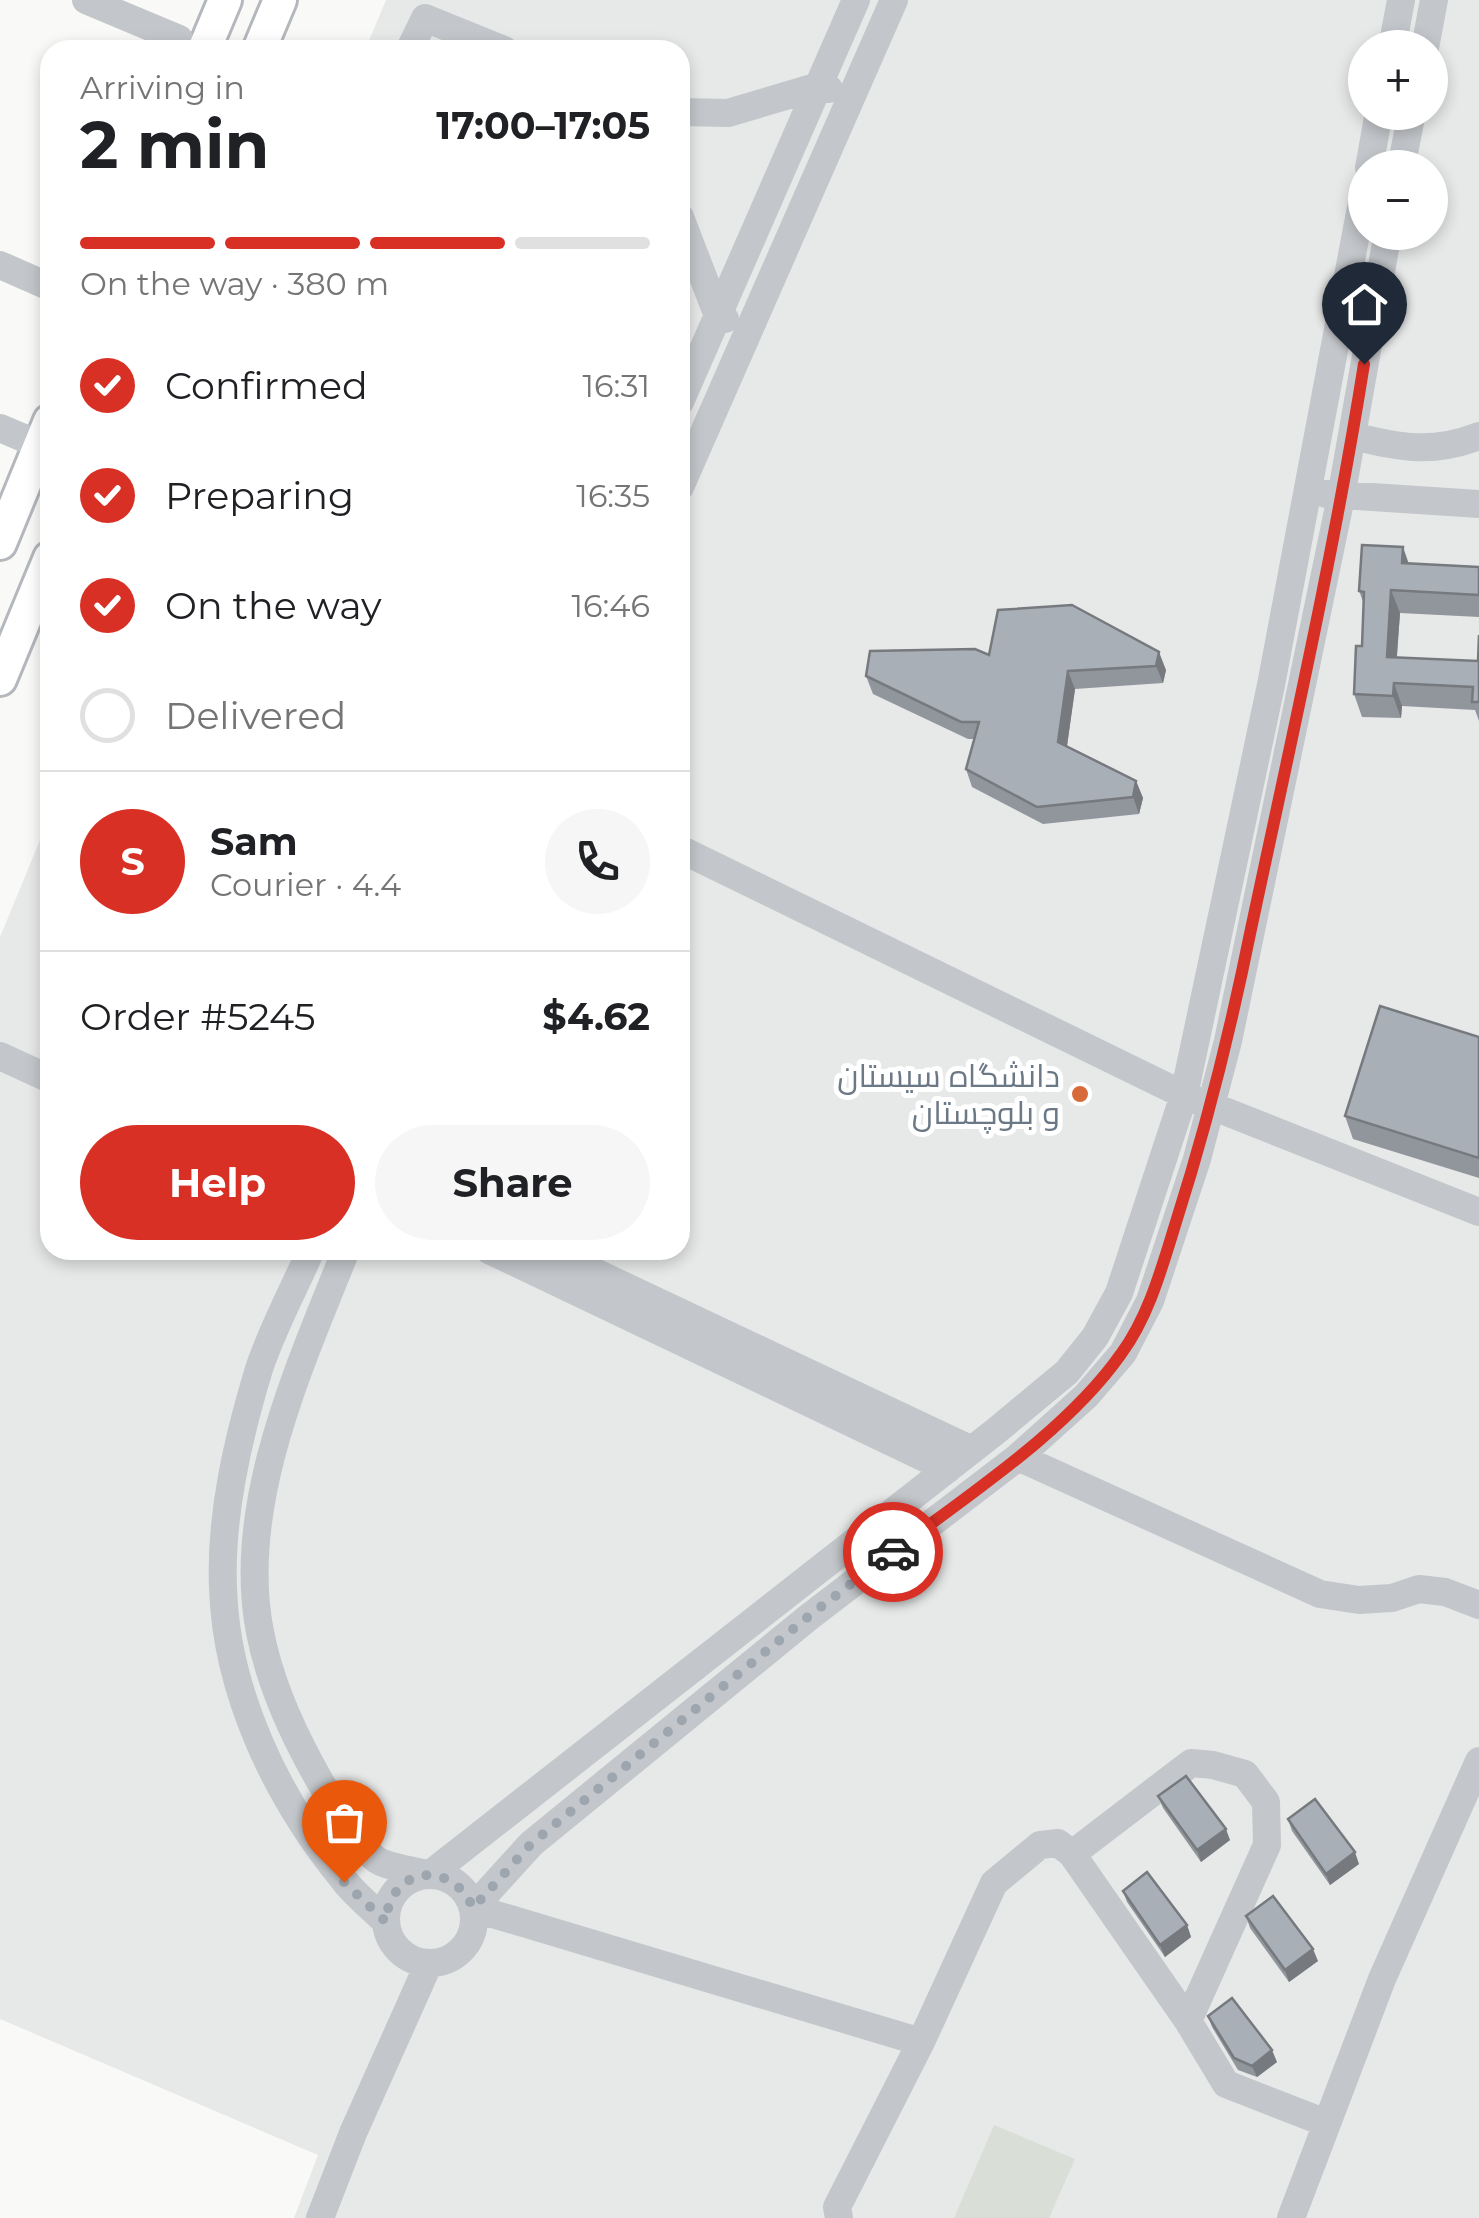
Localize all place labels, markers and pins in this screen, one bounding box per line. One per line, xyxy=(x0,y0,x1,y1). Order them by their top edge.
pin xyxy=(1322,262,1407,365)
place label: دانشگاه سیستان و بلوچستان xyxy=(837,1056,1060,1134)
marker: دانشگاه سیستان و بلوچستان xyxy=(1069,1083,1091,1105)
pin xyxy=(302,1780,387,1883)

